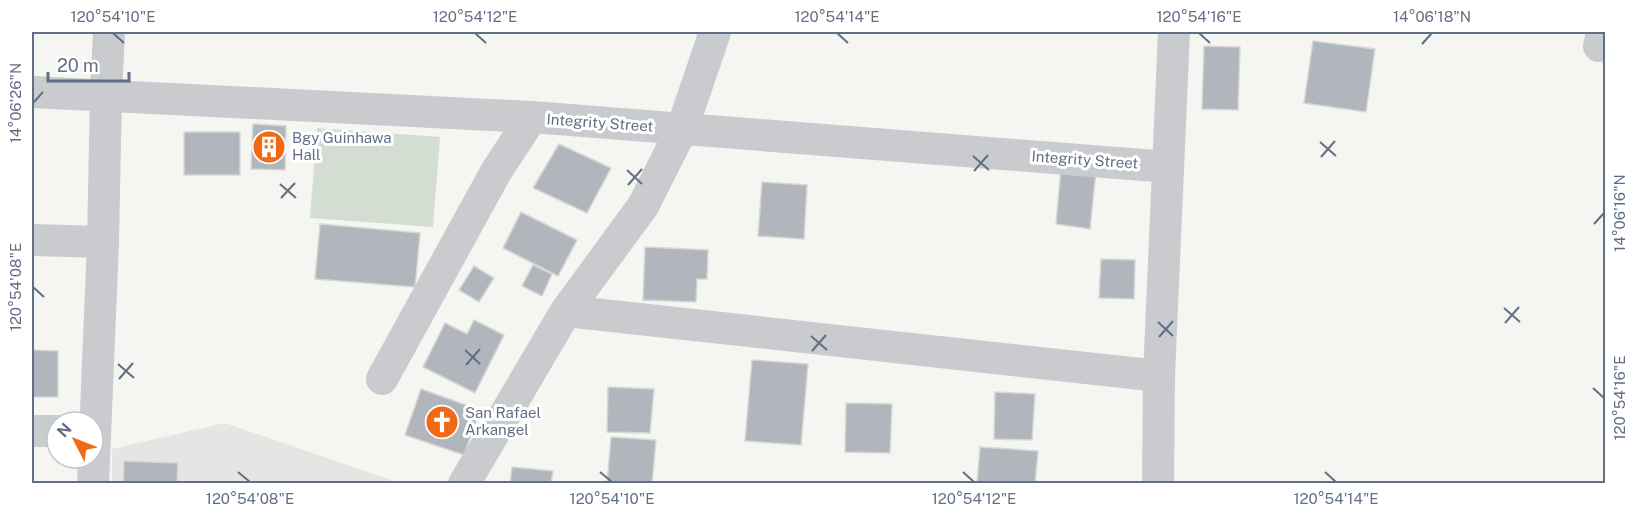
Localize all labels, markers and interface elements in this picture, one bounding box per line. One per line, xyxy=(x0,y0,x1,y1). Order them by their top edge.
text: 120°54'10"E xyxy=(71,8,155,25)
text: 120°54'12"E xyxy=(433,8,517,25)
text: 120°54'14"E xyxy=(794,8,880,25)
text: 120°54'16"E xyxy=(1156,8,1242,25)
text: 14°06'18"N xyxy=(1393,8,1471,25)
scale bar xyxy=(48,45,129,83)
text: 20 m xyxy=(57,55,99,76)
text: 14°06'26"N xyxy=(7,63,24,143)
street label: Integrity Street xyxy=(546,110,654,135)
building icon: Bgy Guinhawa Hall xyxy=(251,129,287,165)
place label: Bgy Guinhawa Hall xyxy=(292,129,392,163)
street label: Integrity Street xyxy=(1031,147,1139,172)
text: 14°06'16"N xyxy=(1611,174,1628,252)
text: 120°54'08"E xyxy=(7,243,24,331)
text: 120°54'16"E xyxy=(1611,355,1628,441)
church icon: San Rafael Arkangel xyxy=(424,404,460,440)
place label: San Rafael Arkangel xyxy=(465,404,541,438)
north arrow xyxy=(45,410,105,470)
text: N xyxy=(53,419,75,441)
text: 120°54'08"E xyxy=(206,490,294,507)
text: 120°54'10"E xyxy=(570,490,654,507)
text: 120°54'12"E xyxy=(932,490,1016,507)
text: 120°54'14"E xyxy=(1293,490,1379,507)

